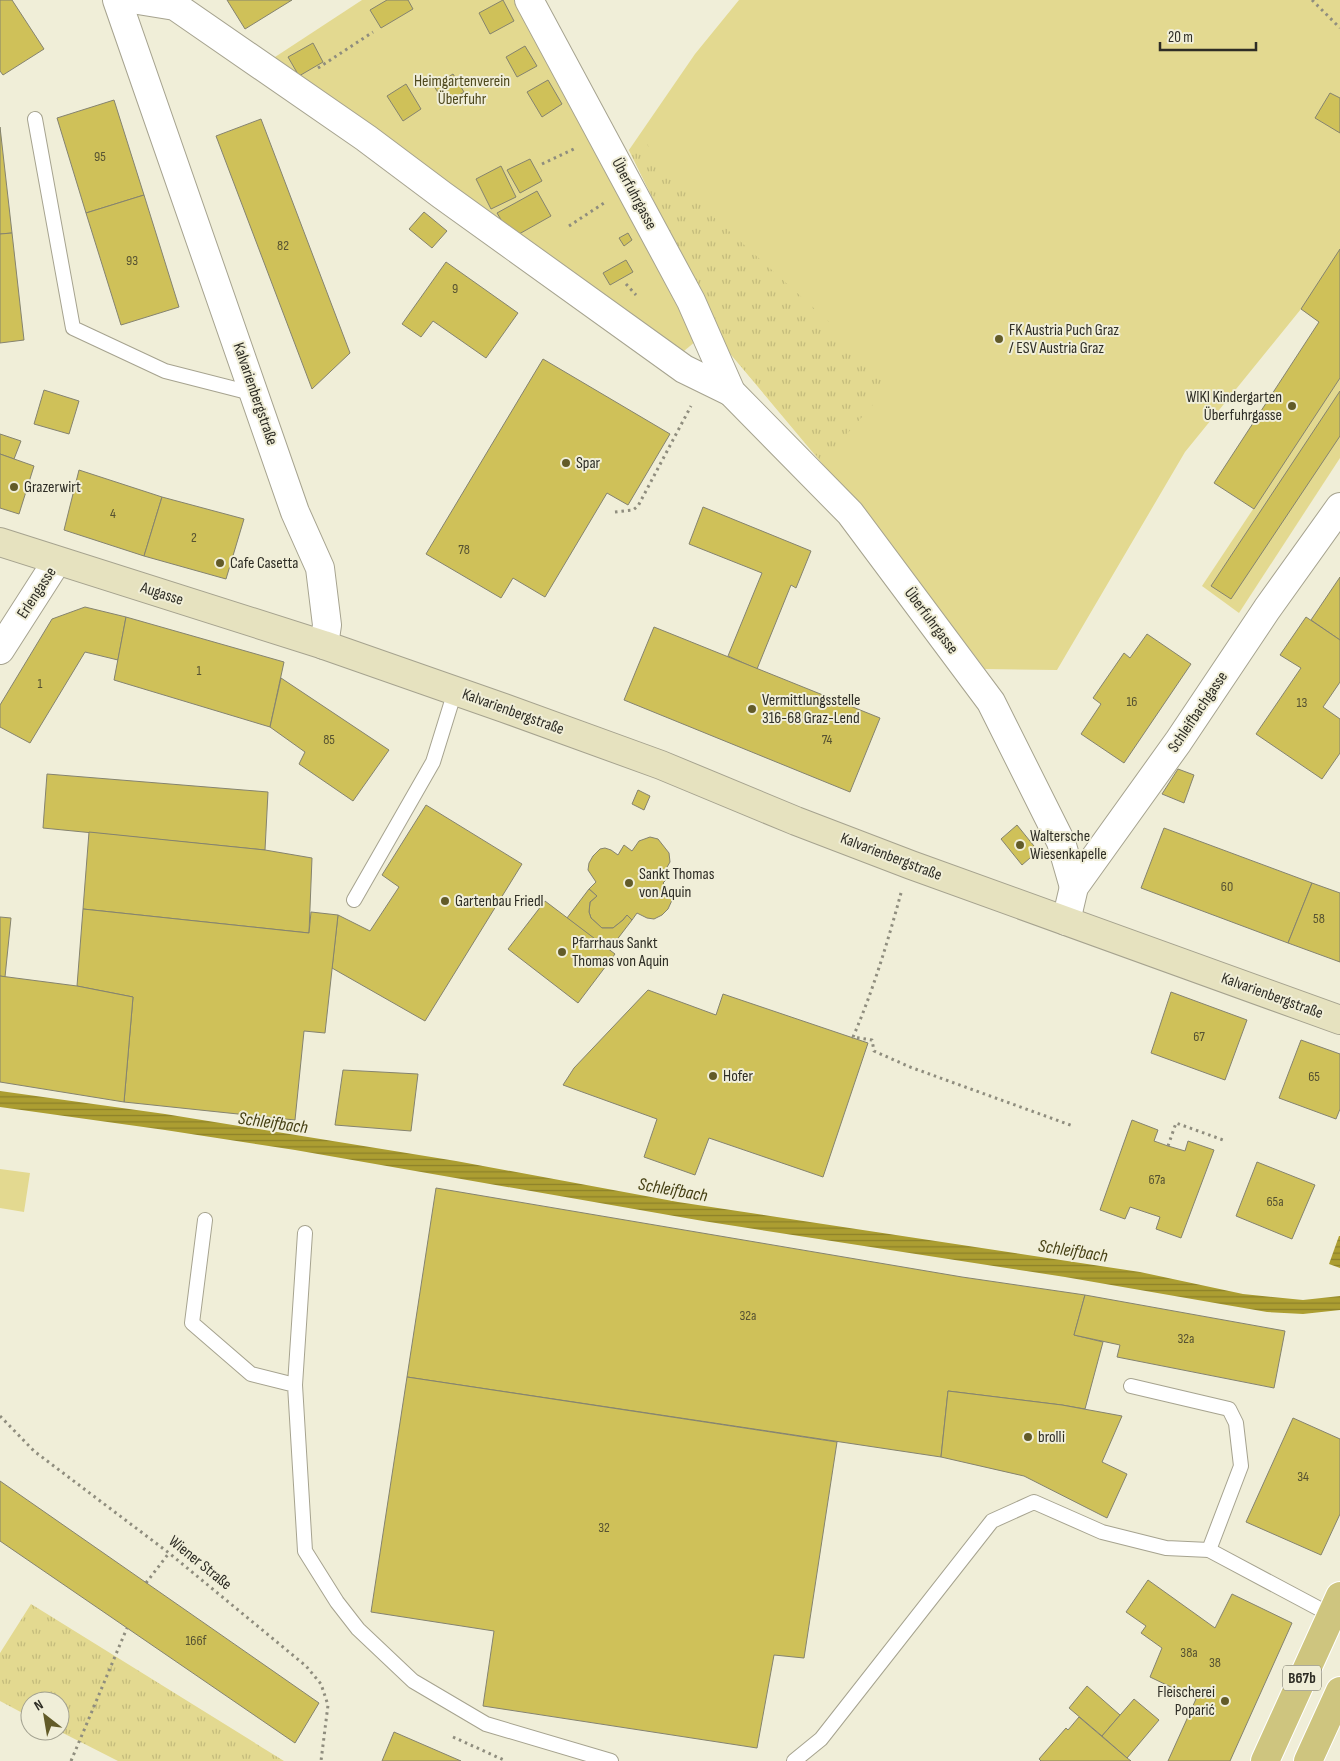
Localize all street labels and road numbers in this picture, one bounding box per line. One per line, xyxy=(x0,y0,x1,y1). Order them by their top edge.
street label: Überfuhrgasse xyxy=(607,155,661,233)
street label: Kalvarienbergstraße xyxy=(229,340,281,448)
street label: Erlengasse xyxy=(13,564,61,622)
street label: Augasse xyxy=(137,578,186,610)
street label: Überfuhrgasse xyxy=(900,584,962,658)
street label: Schleifbachgasse xyxy=(1164,668,1232,756)
street label: Kalvarienbergstraße xyxy=(459,685,567,739)
street label: Kalvarienbergstraße xyxy=(838,829,944,885)
street label: Kalvarienbergstraße xyxy=(1218,969,1326,1023)
street label: Wiener Straße xyxy=(165,1532,235,1594)
road number: B67b xyxy=(1283,1666,1321,1690)

